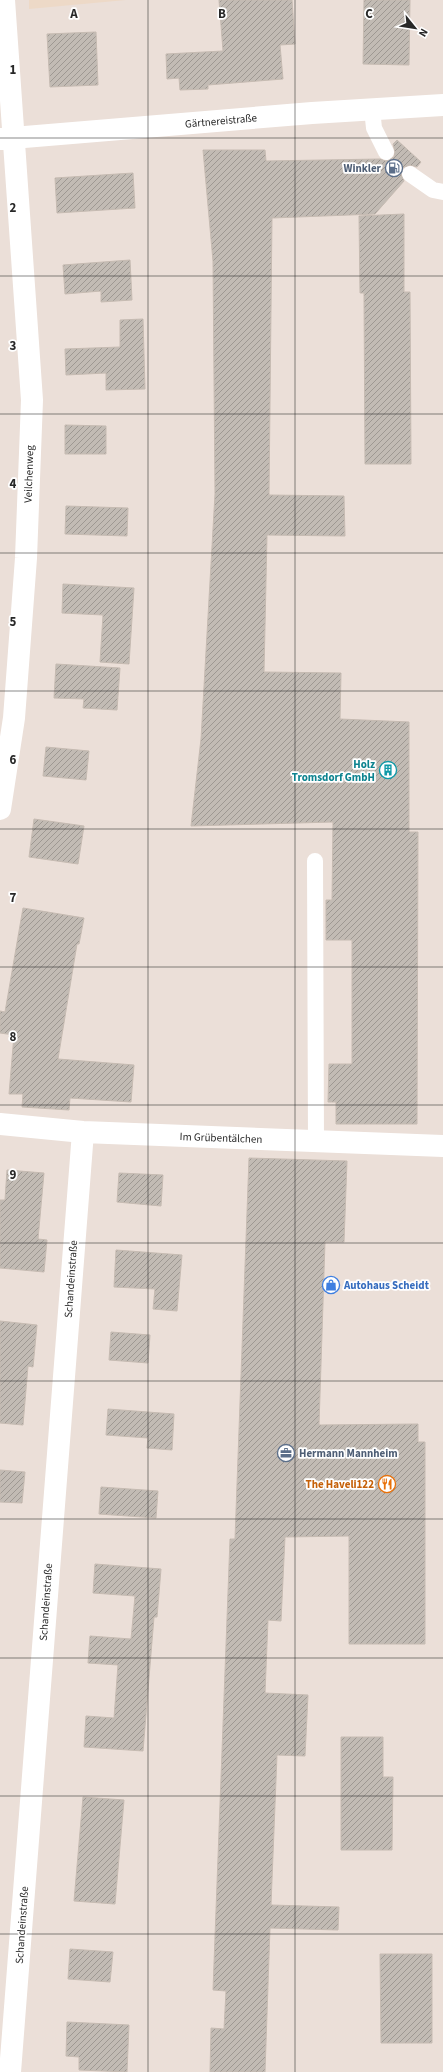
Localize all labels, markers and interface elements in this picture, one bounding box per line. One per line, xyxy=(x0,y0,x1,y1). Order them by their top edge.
text: A xyxy=(69,5,78,23)
text: B xyxy=(218,5,226,23)
text: C xyxy=(365,5,373,23)
north arrow xyxy=(395,8,435,48)
text: N xyxy=(415,26,432,40)
text: 1 xyxy=(10,61,17,79)
street label: Gärtnereistraße xyxy=(184,110,258,132)
fuel station icon: Winkler xyxy=(384,158,404,178)
place label: Winkler xyxy=(343,161,382,176)
text: 2 xyxy=(10,199,17,217)
text: 3 xyxy=(10,337,17,355)
street label: Veilchenweg xyxy=(20,444,38,503)
text: 4 xyxy=(10,475,17,493)
text: 5 xyxy=(10,613,17,631)
text: 6 xyxy=(10,751,17,769)
place label: Holz Tromsdorf GmbH xyxy=(292,757,375,785)
building icon: Holz Tromsdorf GmbH xyxy=(378,760,398,780)
text: 7 xyxy=(10,889,17,907)
text: 8 xyxy=(10,1028,17,1046)
street label: Im Grübentälchen xyxy=(179,1129,263,1147)
text: 9 xyxy=(10,1166,17,1184)
street label: Schandeinstraße xyxy=(61,1239,81,1318)
shop icon: Autohaus Scheidt xyxy=(321,1275,341,1295)
place label: Autohaus Scheidt xyxy=(343,1278,430,1293)
office icon: Hermann Mannheim xyxy=(276,1443,296,1463)
place label: Hermann Mannheim xyxy=(299,1446,398,1461)
restaurant icon: The Haveli122 xyxy=(377,1474,397,1494)
place label: The Haveli122 xyxy=(306,1477,374,1492)
street label: Schandeinstraße xyxy=(36,1562,56,1641)
street label: Schandeinstraße xyxy=(12,1885,32,1964)

